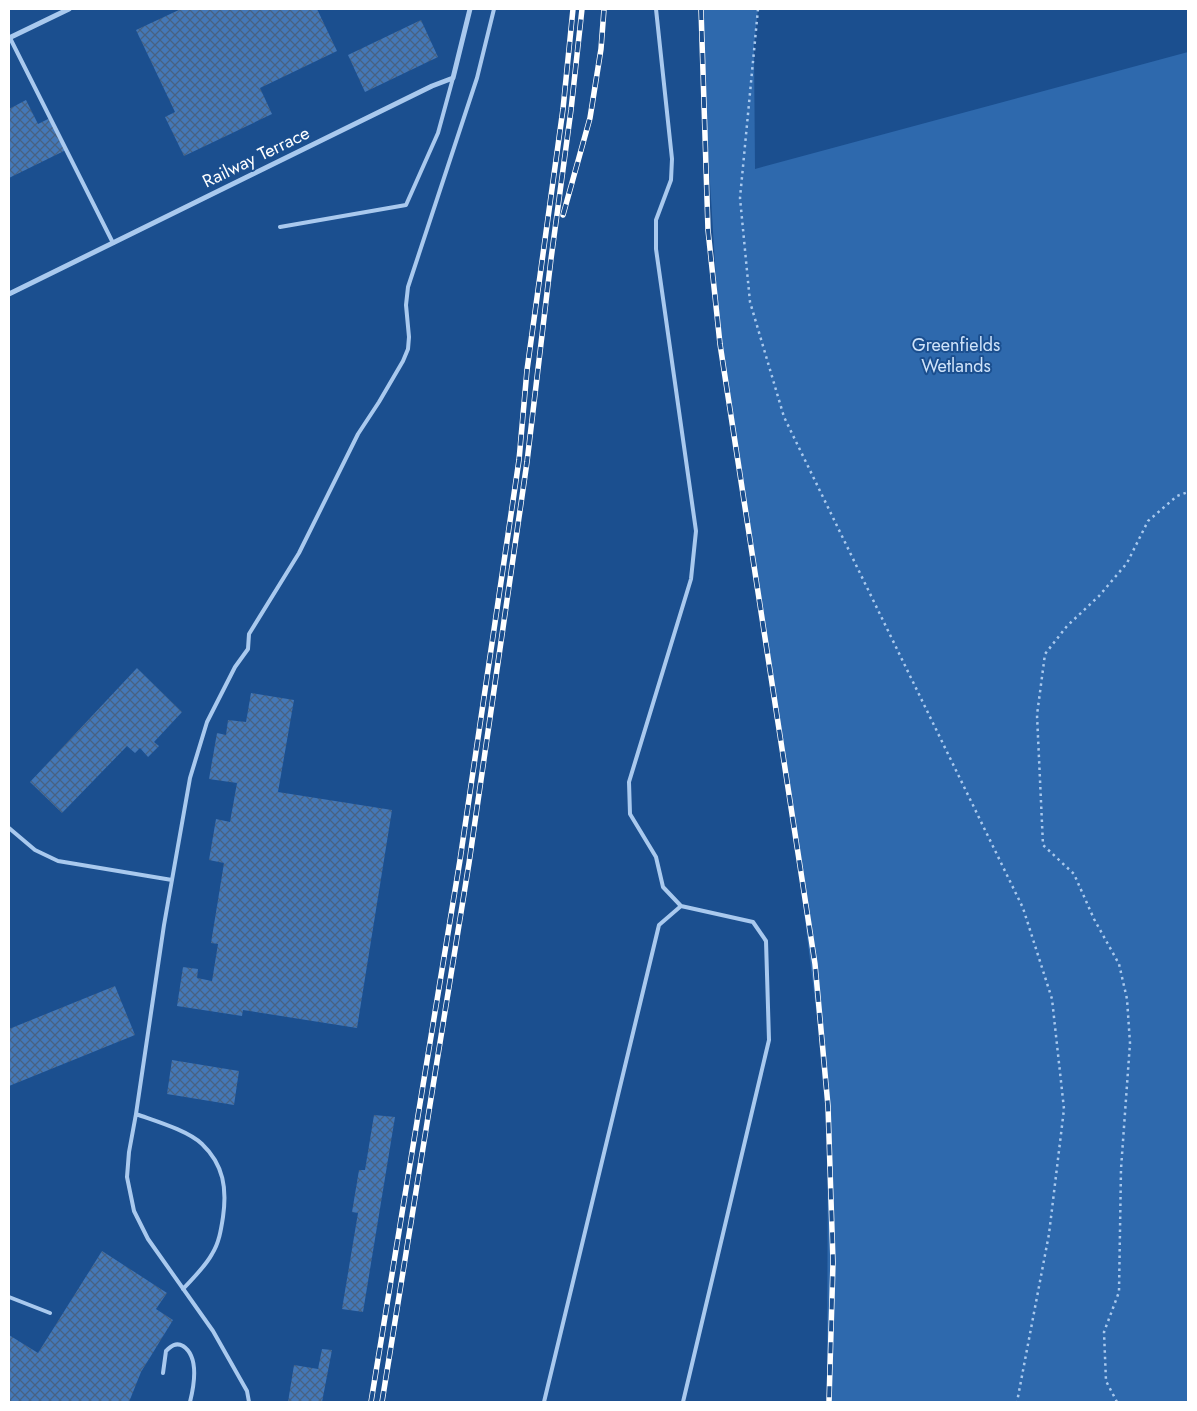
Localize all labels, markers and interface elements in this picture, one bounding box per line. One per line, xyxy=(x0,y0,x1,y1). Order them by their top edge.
street label: Railway Terrace xyxy=(198,120,314,194)
park label: Greenfields Wetlands xyxy=(912,332,1000,379)

